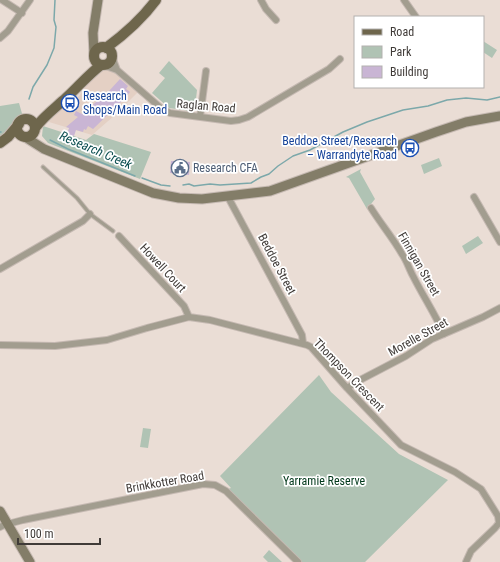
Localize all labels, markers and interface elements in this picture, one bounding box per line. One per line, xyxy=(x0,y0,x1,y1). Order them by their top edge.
legend xyxy=(354,16,484,88)
text: Road xyxy=(390,25,414,39)
text: Park xyxy=(390,45,412,59)
text: Building xyxy=(390,65,428,79)
place label: Research Shops/Main Road xyxy=(83,89,167,117)
bus stop icon: Research Shops/Main Road xyxy=(60,93,80,113)
street label: Raglan Road xyxy=(176,96,236,116)
water label: Research Creek xyxy=(58,128,135,172)
place label: Beddoe Street/Research – Warrandyte Road xyxy=(282,134,397,162)
bus stop icon: Beddoe Street/Research – Warrandyte Road xyxy=(400,138,420,158)
public building icon: Research CFA xyxy=(170,158,190,178)
place label: Research CFA xyxy=(193,161,258,175)
street label: Finnigan Street xyxy=(395,230,443,299)
street label: Beddoe Street xyxy=(255,231,299,297)
street label: Howell Court xyxy=(137,241,189,296)
street label: Morelle Street xyxy=(386,315,451,359)
street label: Thompson Crescent xyxy=(311,336,387,414)
street label: Brinkkotter Road xyxy=(125,468,205,496)
park label: Yarramie Reserve xyxy=(283,474,365,488)
scale bar xyxy=(18,520,100,546)
text: 100 m xyxy=(24,527,54,541)

